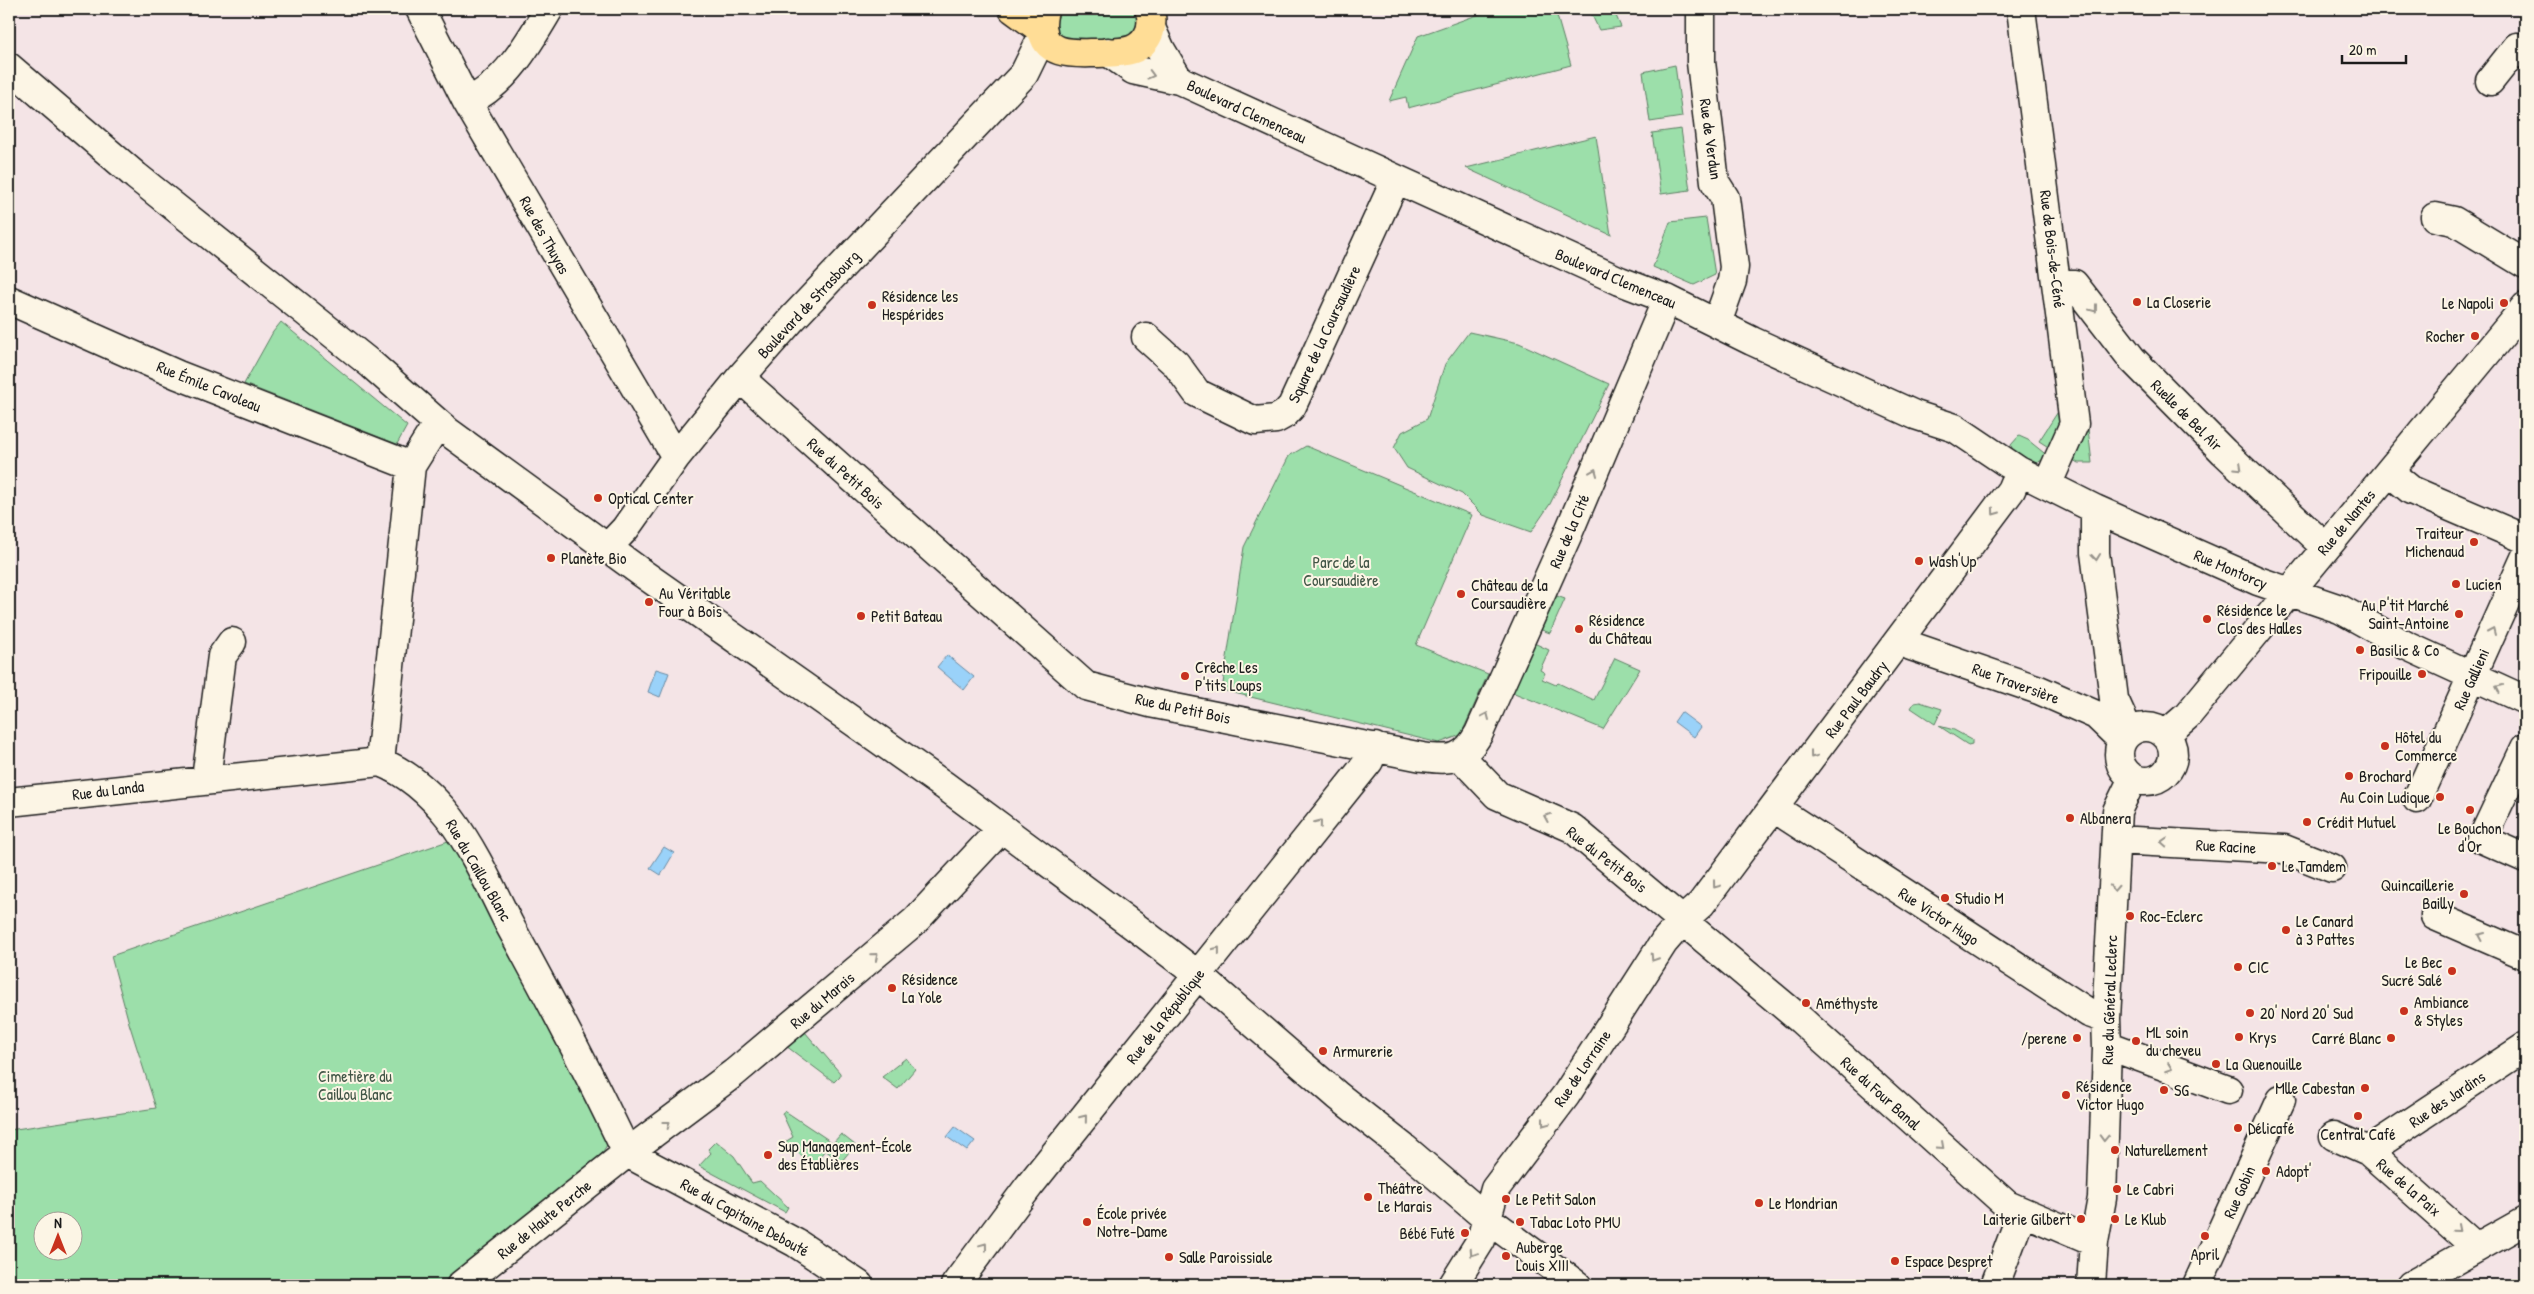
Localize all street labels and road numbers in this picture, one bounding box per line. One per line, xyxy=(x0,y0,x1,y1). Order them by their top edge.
street label: Boulevard Clemenceau xyxy=(1184,74,1311,149)
street label: Rue de Verdun xyxy=(1694,97,1728,181)
street label: Rue de Bois-de-Céné xyxy=(2035,189,2071,310)
street label: Rue des Thuyas xyxy=(515,192,575,278)
street label: Boulevard Clemenceau xyxy=(1552,243,1680,314)
street label: Boulevard de Strasbourg xyxy=(752,245,864,363)
street label: Square de la Coursaudière xyxy=(1282,261,1366,406)
street label: Rue Émile Cavoleau xyxy=(154,355,265,417)
street label: Ruelle de Bel Air xyxy=(2146,374,2228,456)
street label: Rue du Petit Bois xyxy=(803,432,889,514)
street label: Rue de Nantes xyxy=(2312,484,2380,560)
street label: Rue de la Cité xyxy=(1544,490,1595,571)
street label: Rue Montorcy xyxy=(2191,544,2271,594)
street label: Rue Gallieni xyxy=(2448,645,2494,713)
street label: Rue Paul Baudry xyxy=(1820,655,1893,742)
street label: Rue Traversière xyxy=(1969,657,2063,709)
street label: Rue du Petit Bois xyxy=(1133,687,1233,729)
street label: Rue du Landa xyxy=(71,775,145,805)
street label: Rue du Caillou Blanc xyxy=(441,815,517,926)
street label: Rue du Petit Bois xyxy=(1562,821,1652,897)
street label: Rue Racine xyxy=(2195,833,2257,859)
street label: Rue Victor Hugo xyxy=(1895,882,1984,951)
street label: Rue du Général Leclerc xyxy=(2096,934,2122,1065)
street label: Rue de la République xyxy=(1121,963,1210,1068)
street label: Rue du Marais xyxy=(785,966,859,1034)
street label: Rue de Lorraine xyxy=(1548,1025,1616,1111)
street label: Rue du Four Banal xyxy=(1836,1051,1926,1135)
street label: Rue des Jardins xyxy=(2404,1065,2490,1133)
street label: Rue de la Paix xyxy=(2372,1153,2446,1221)
street label: Rue Gobin xyxy=(2218,1162,2260,1222)
street label: Rue du Capitaine Debouté xyxy=(677,1173,814,1262)
street label: Rue de Haute Perche xyxy=(492,1174,596,1264)

